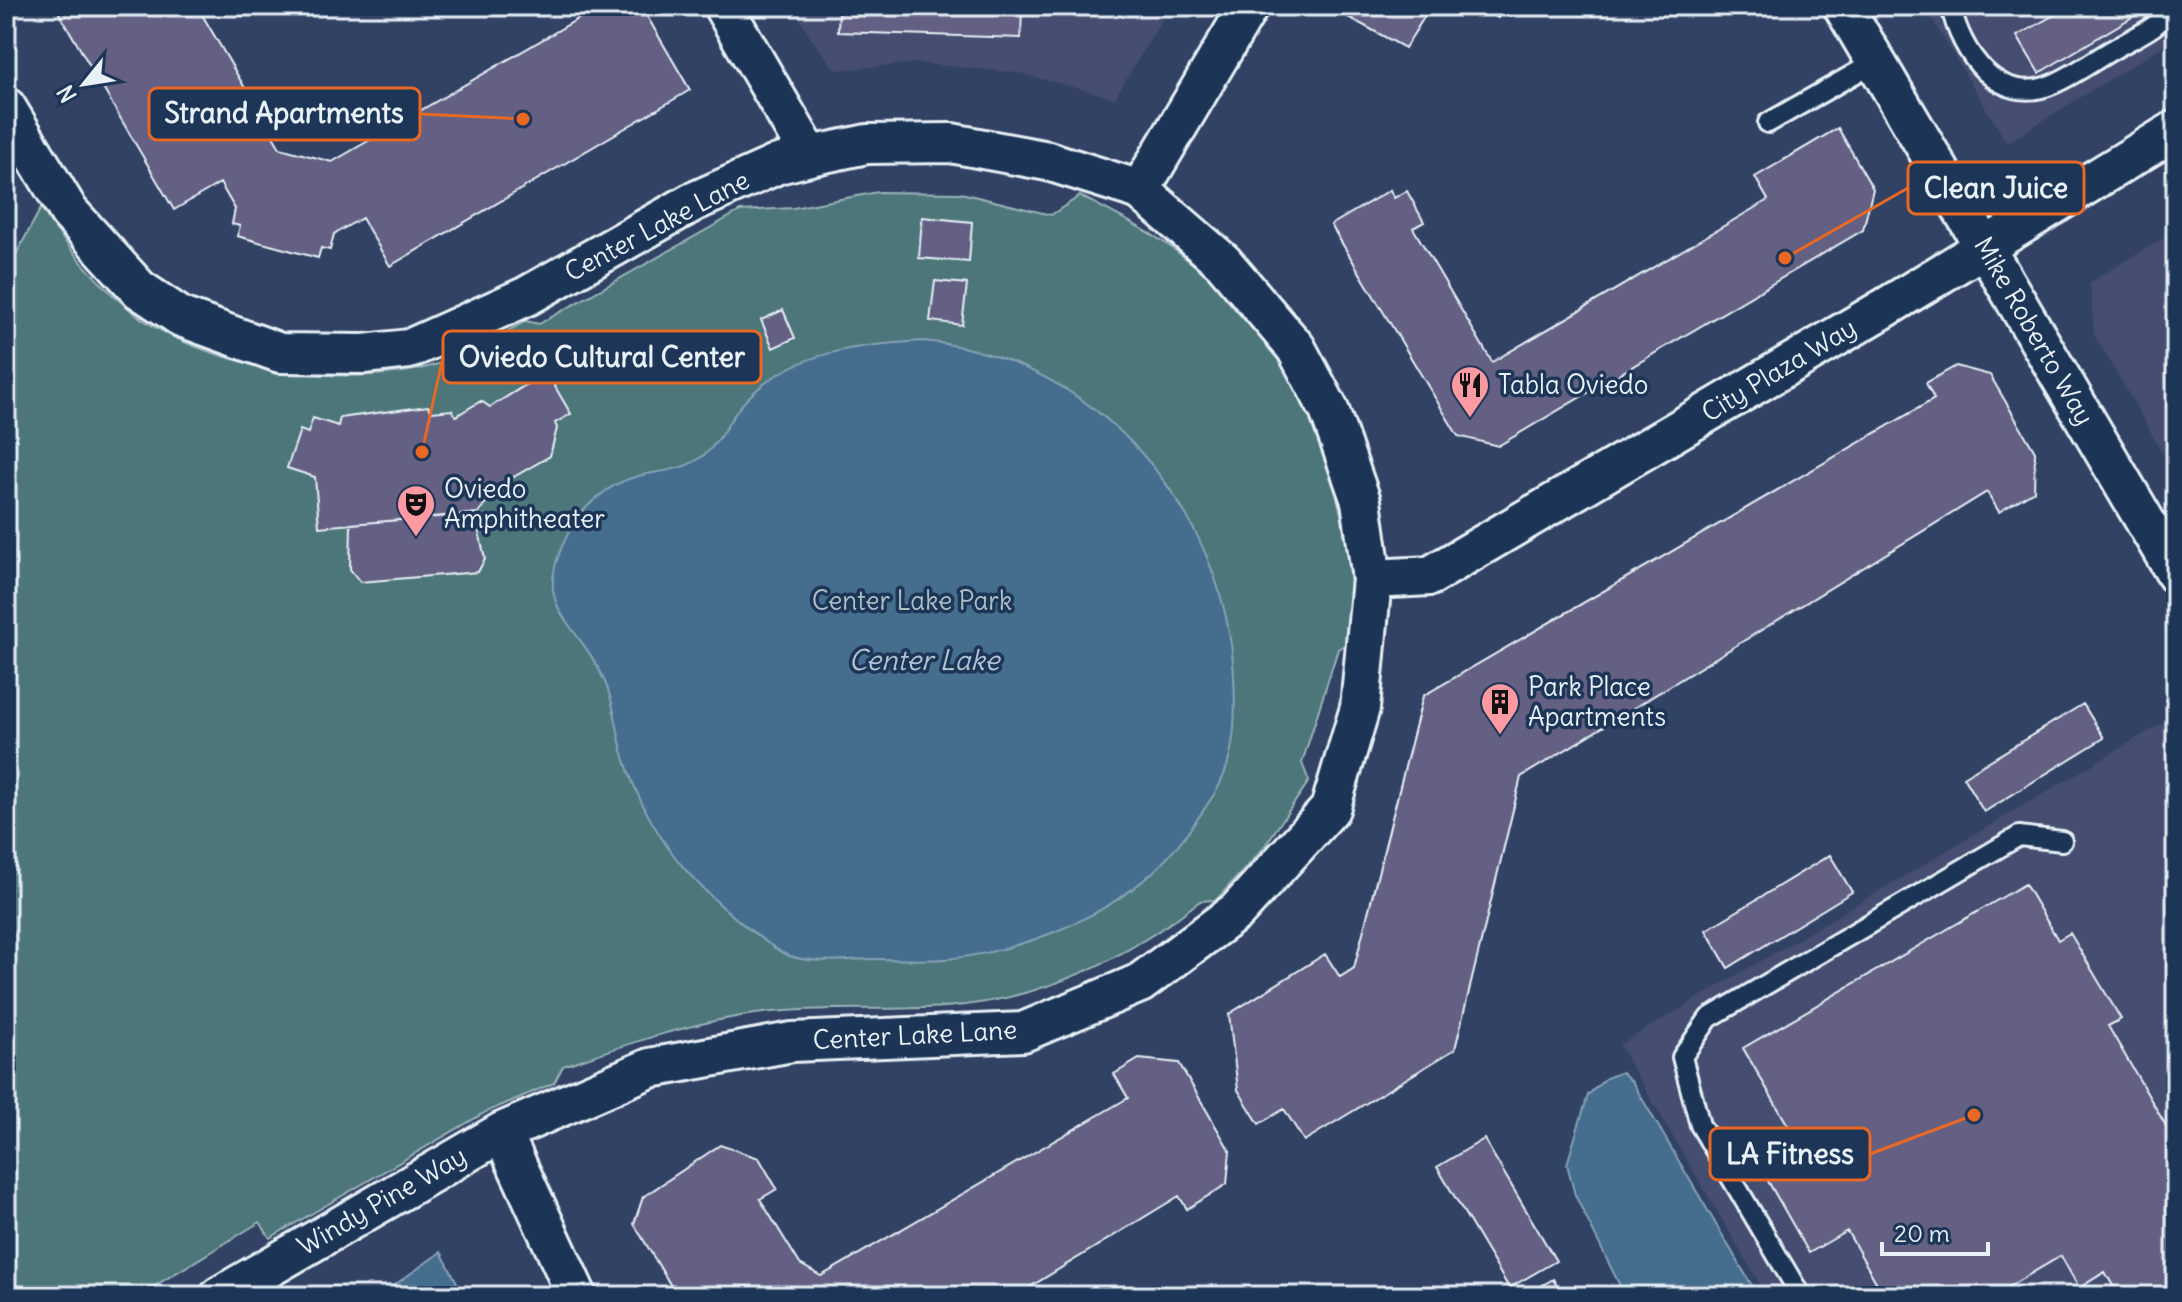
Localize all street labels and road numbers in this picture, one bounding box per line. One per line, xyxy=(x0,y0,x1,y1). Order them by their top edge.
street label: Center Lake Lane xyxy=(559,163,755,288)
street label: Mike Roberto Way xyxy=(1967,231,2102,431)
street label: City Plaza Way xyxy=(1695,310,1862,429)
street label: Center Lake Lane xyxy=(812,1013,1018,1056)
street label: Windy Pine Way xyxy=(291,1139,472,1262)

